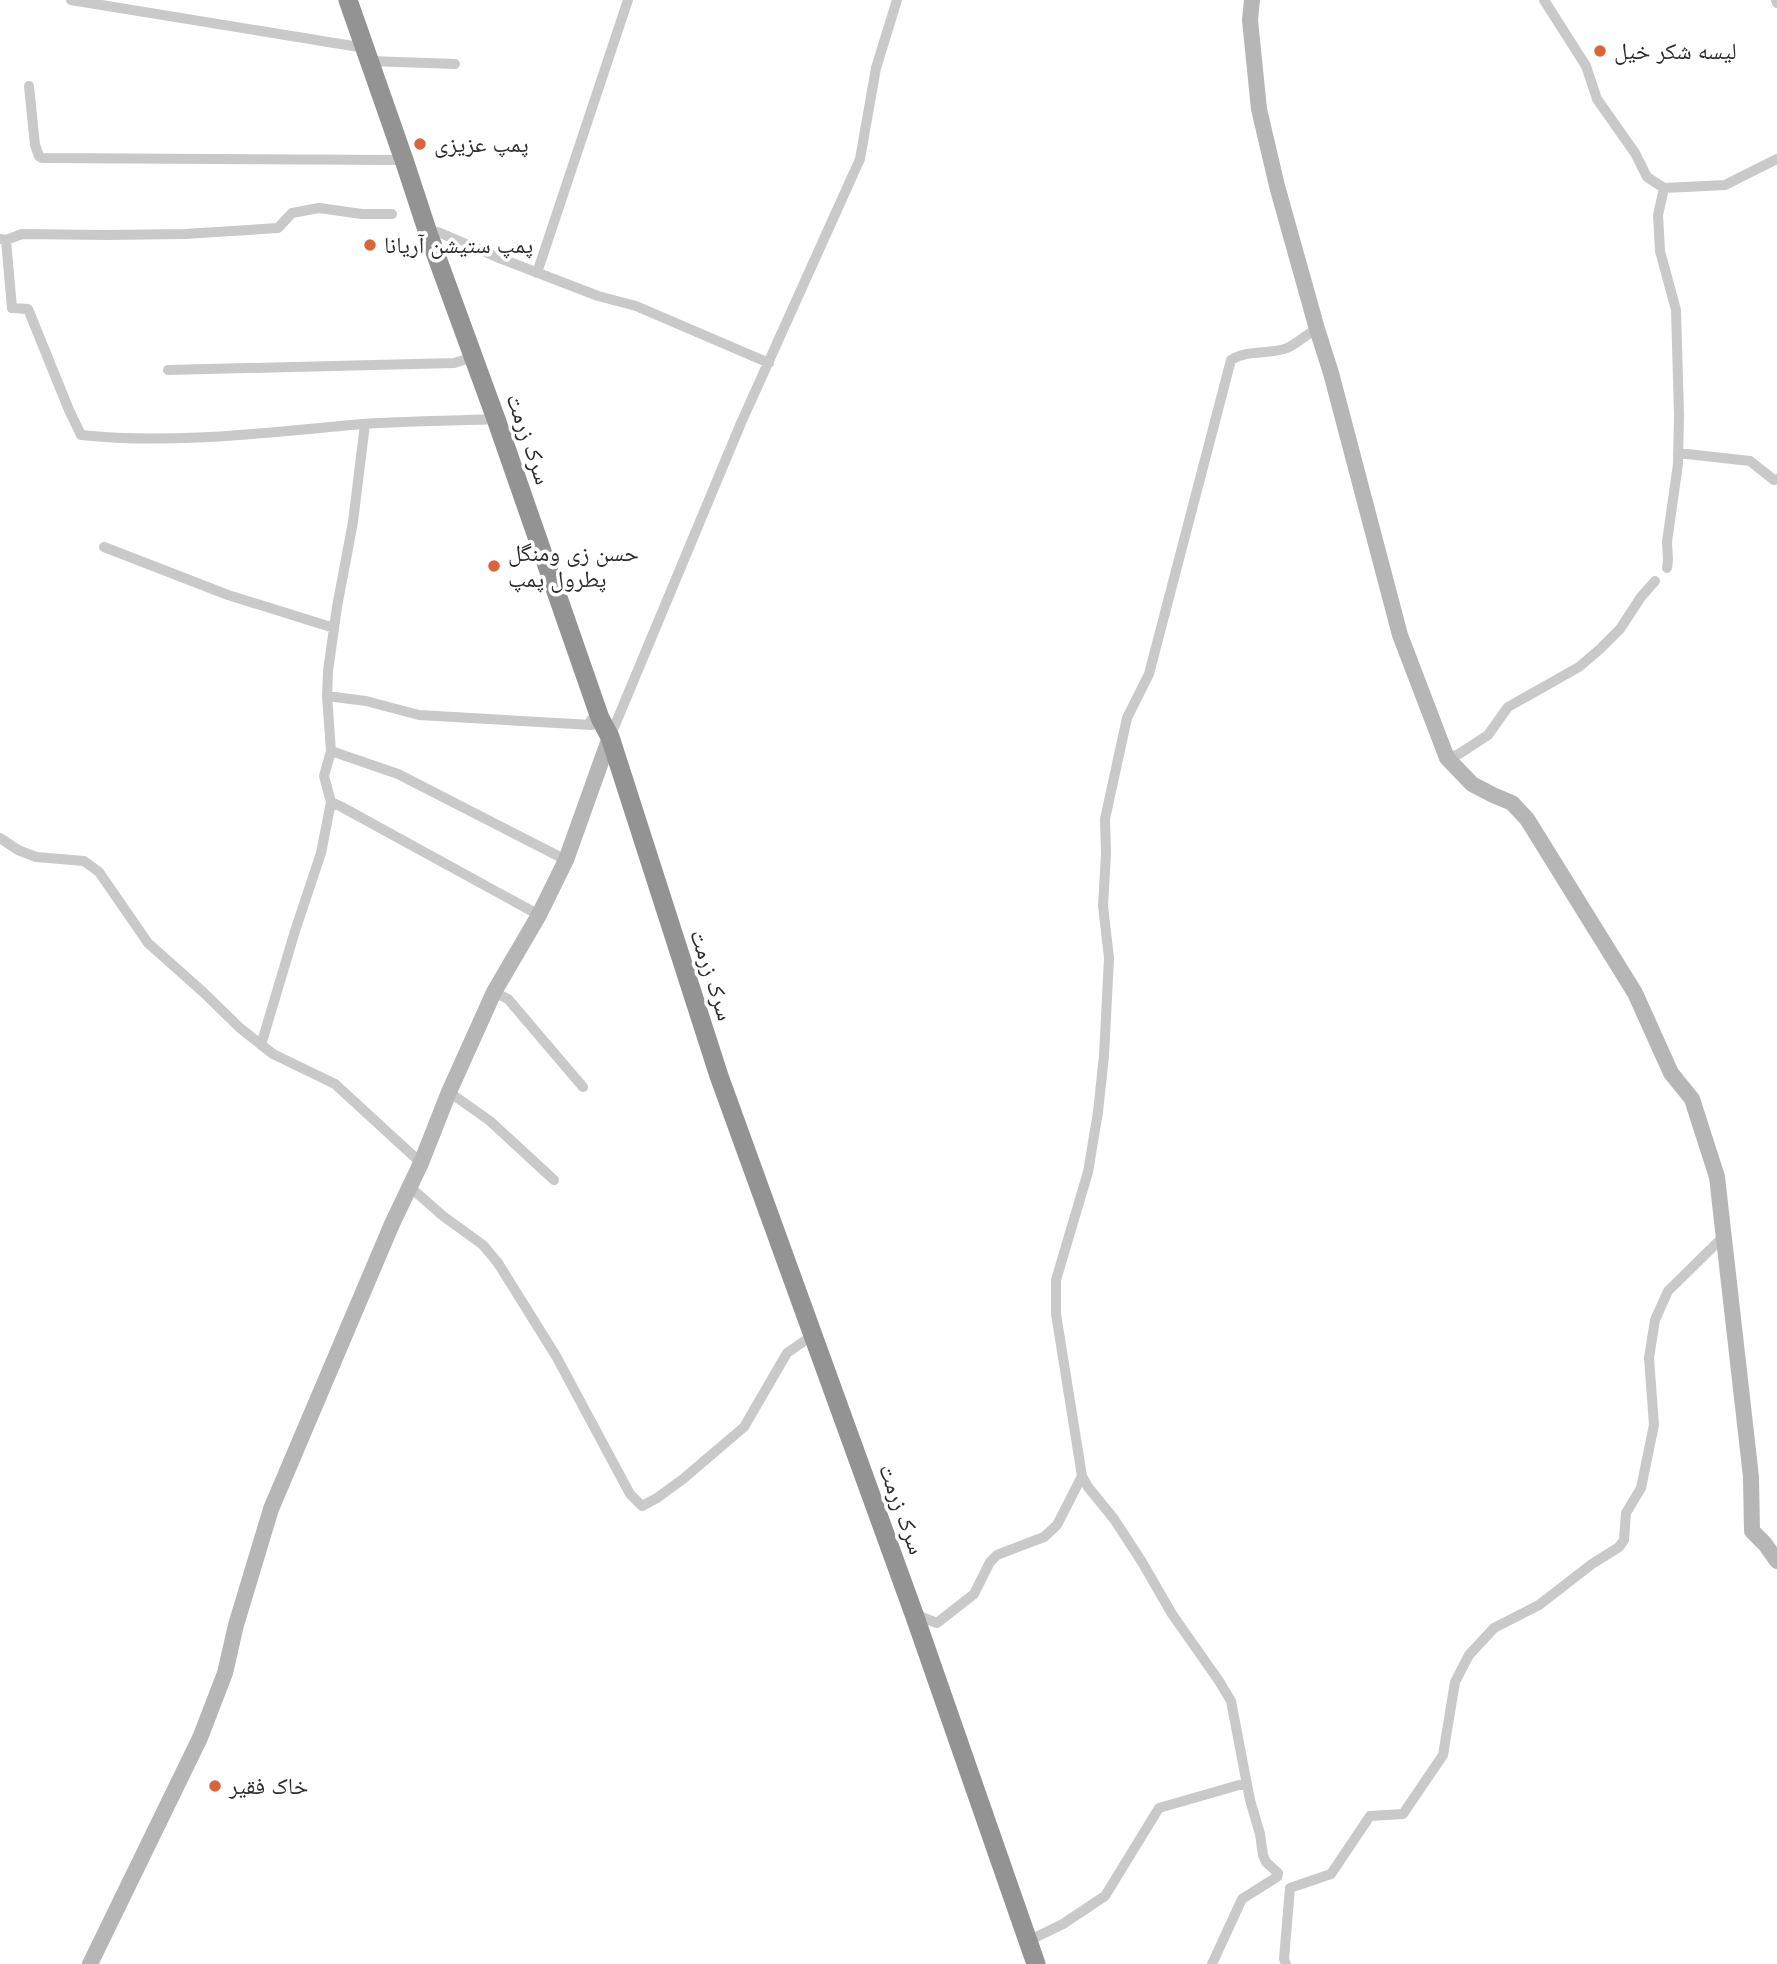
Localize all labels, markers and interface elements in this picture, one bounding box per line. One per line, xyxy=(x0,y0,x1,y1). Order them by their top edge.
place label: لیسه شکر خیل xyxy=(1614,36,1737,66)
marker: لیسه شکر خیل xyxy=(1592,43,1608,59)
place label: پمپ عزیزی xyxy=(434,129,529,159)
marker: پمپ عزیزی xyxy=(412,136,428,152)
place label: پمپ ستیشن آریانا xyxy=(384,230,533,260)
marker: پمپ ستیشن آریانا xyxy=(362,237,378,253)
street label: سرک زرمت xyxy=(499,390,559,488)
place label: حسن زی ومنگل پطرول پمپ xyxy=(508,538,639,594)
marker: حسن زی ومنگل پطرول پمپ xyxy=(486,558,502,574)
street label: سرک زرمت xyxy=(683,926,741,1024)
street label: سرک زرمت xyxy=(872,1460,932,1558)
place label: خاک فقیر xyxy=(228,1771,308,1801)
marker: خاک فقیر xyxy=(207,1778,223,1794)

